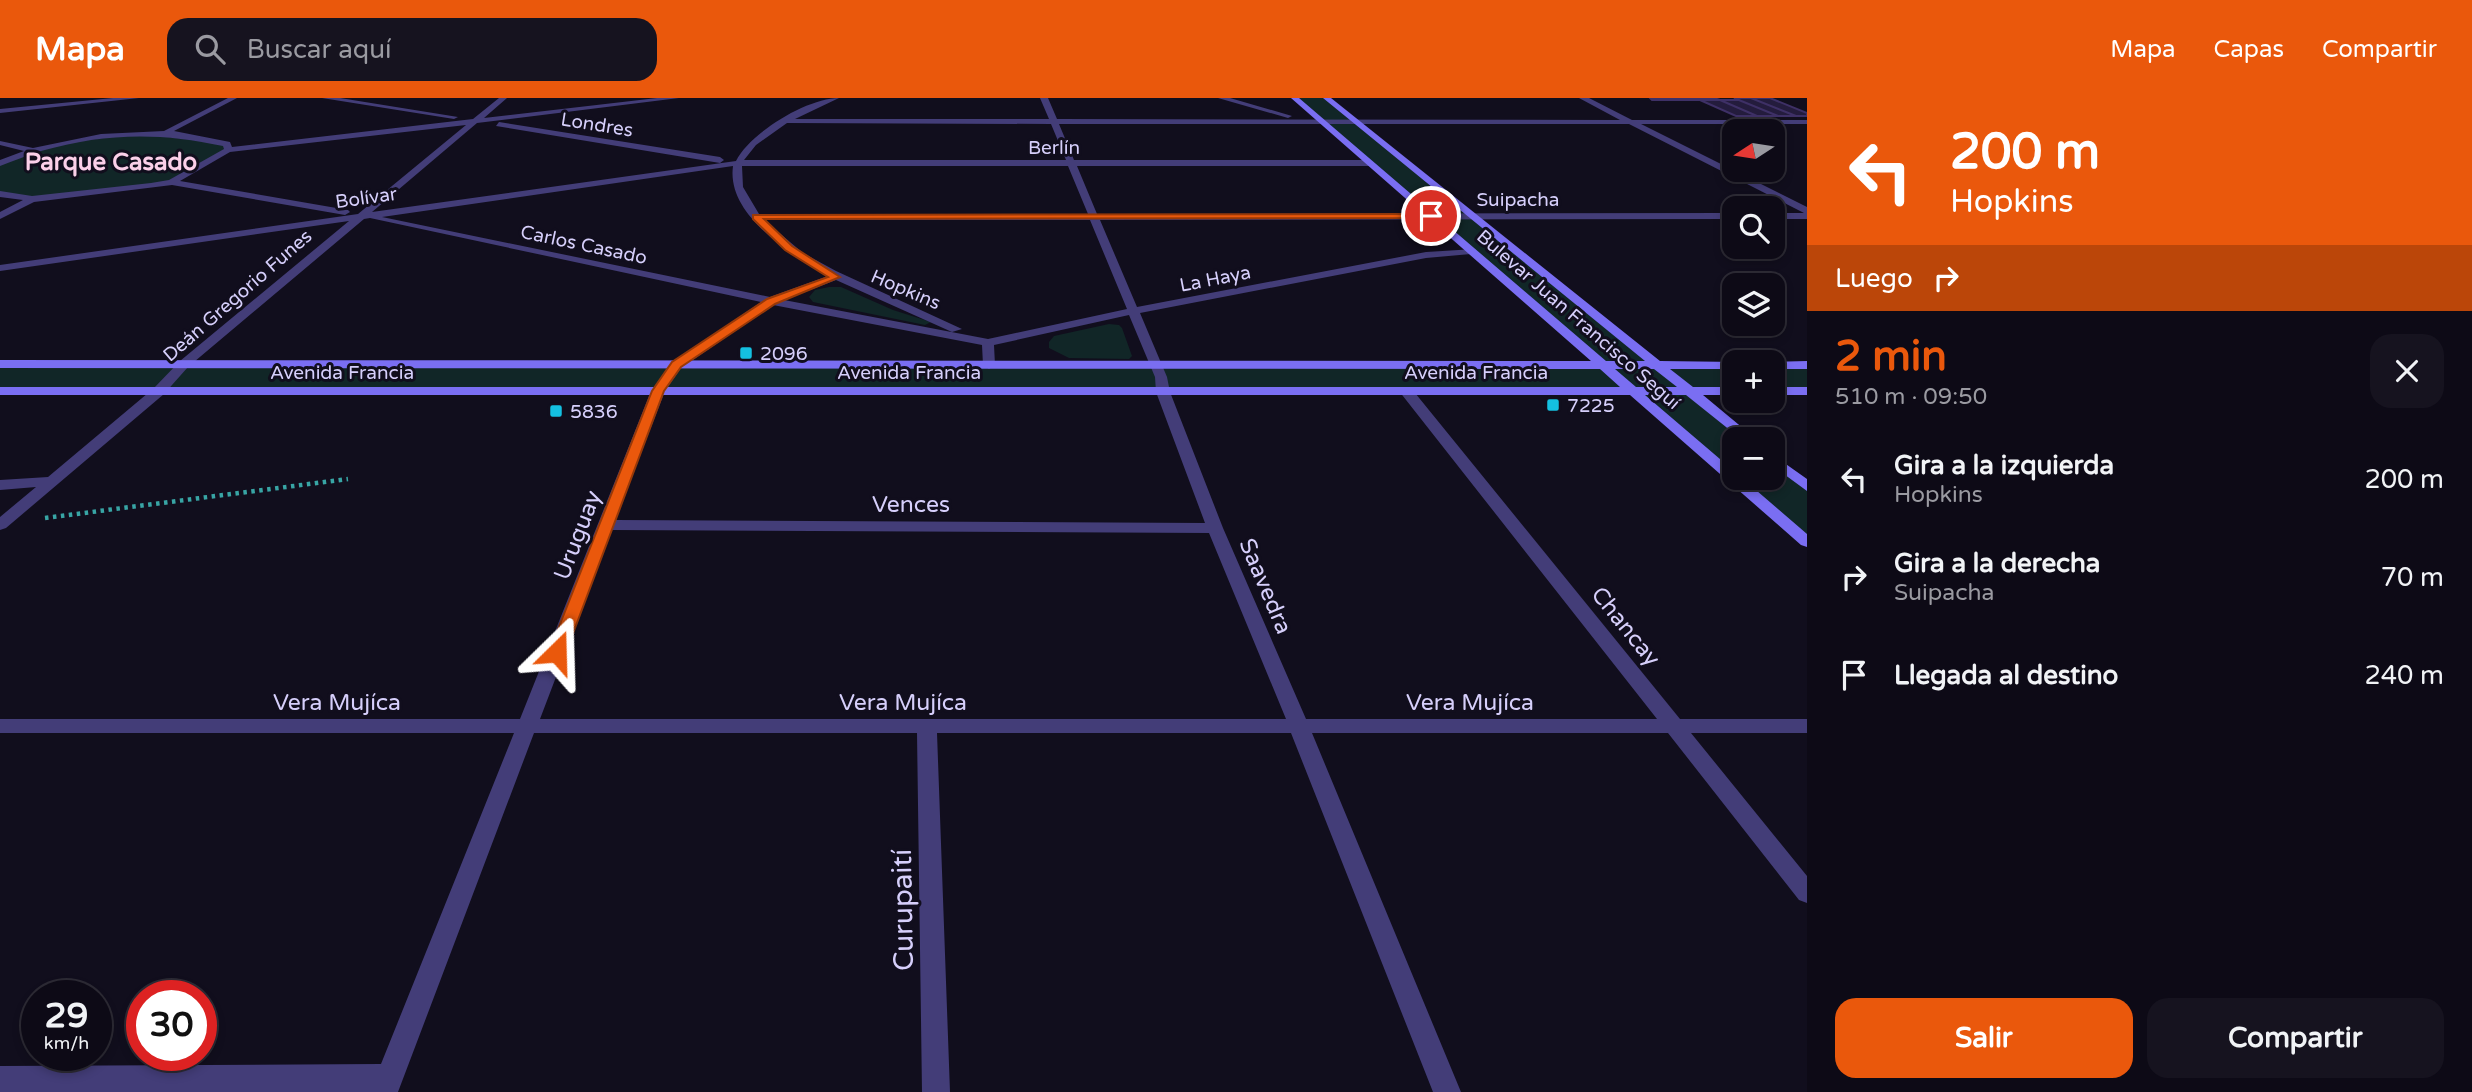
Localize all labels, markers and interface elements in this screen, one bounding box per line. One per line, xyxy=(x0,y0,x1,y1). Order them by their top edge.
search box xyxy=(167,18,657,81)
text: Mapa xyxy=(35,30,125,69)
icon: search xyxy=(191,30,229,68)
text: Buscar aquí xyxy=(247,34,391,65)
text: Mapa xyxy=(2110,35,2176,64)
text: Capas xyxy=(2214,35,2284,64)
text: Compartir xyxy=(2322,35,2437,64)
street label: Londres xyxy=(559,108,635,142)
north arrow xyxy=(1722,119,1785,182)
map controls xyxy=(1722,119,1785,490)
text: 200 m xyxy=(1950,123,2100,182)
icon: left xyxy=(1835,126,1926,217)
street label: Berlín xyxy=(1028,137,1080,159)
district label: Parque Casado xyxy=(25,148,197,177)
street label: Bolívar xyxy=(334,183,399,213)
text: Hopkins xyxy=(1950,183,2074,221)
pin xyxy=(1401,186,1461,246)
street label: Suipacha xyxy=(1477,189,1559,211)
button: search xyxy=(1722,196,1785,259)
icon: arrive xyxy=(1412,197,1450,235)
street label: Carlos Casado xyxy=(519,221,649,269)
street label: Deán Gregorio Funes xyxy=(159,225,317,366)
street label: Bulevar Juan Francisco Seguí xyxy=(1472,225,1685,414)
icon: right xyxy=(1927,259,1965,297)
street label: La Haya xyxy=(1178,261,1253,297)
text: Luego xyxy=(1835,263,1913,294)
street label: Hopkins xyxy=(868,265,944,314)
button: layers xyxy=(1722,273,1785,336)
text: 2 min xyxy=(1835,331,1947,382)
button: close xyxy=(2370,334,2444,408)
place label: 2096 xyxy=(760,343,808,365)
marker: 2096 xyxy=(738,345,754,361)
button: + xyxy=(1722,350,1785,413)
street label: Avenida Francia xyxy=(270,362,414,384)
street label: Avenida Francia xyxy=(837,362,981,384)
street label: Avenida Francia xyxy=(1404,362,1548,384)
text: 510 m · 09:50 xyxy=(1835,383,1987,411)
place label: 7225 xyxy=(1567,395,1615,417)
marker: 7225 xyxy=(1545,397,1561,413)
place label: 5836 xyxy=(570,401,618,423)
marker: 5836 xyxy=(548,403,564,419)
button: − xyxy=(1722,427,1785,490)
text: Gira a la izquierda xyxy=(1894,450,2114,481)
icon: left xyxy=(1835,460,1873,498)
text: 200 m xyxy=(2364,464,2444,495)
text: Hopkins xyxy=(1894,481,1983,509)
street label: Uruguay xyxy=(548,487,608,584)
street label: Vences xyxy=(872,491,950,519)
street label: Saavedra xyxy=(1232,534,1298,638)
text: Gira a la derecha xyxy=(1894,548,2100,579)
icon: right xyxy=(1835,558,1873,596)
text: 70 m xyxy=(2381,562,2444,593)
text: Suipacha xyxy=(1894,579,1994,607)
street label: Chancay xyxy=(1585,581,1666,672)
position arrow xyxy=(520,615,594,689)
icon: arrive xyxy=(1835,656,1873,694)
text: Llegada al destino xyxy=(1894,660,2118,691)
text: 240 m xyxy=(2364,660,2444,691)
street label: Vera Mujíca xyxy=(273,689,401,717)
street label: Vera Mujíca xyxy=(839,689,967,717)
street label: Vera Mujíca xyxy=(1406,689,1534,717)
street label: Curupaití xyxy=(885,849,921,971)
speed limit sign: 30 xyxy=(126,980,217,1071)
text: 29 xyxy=(45,995,88,1037)
button: Salir xyxy=(1835,998,2133,1078)
button: Compartir xyxy=(2147,998,2444,1078)
text: km/h xyxy=(44,1032,89,1054)

